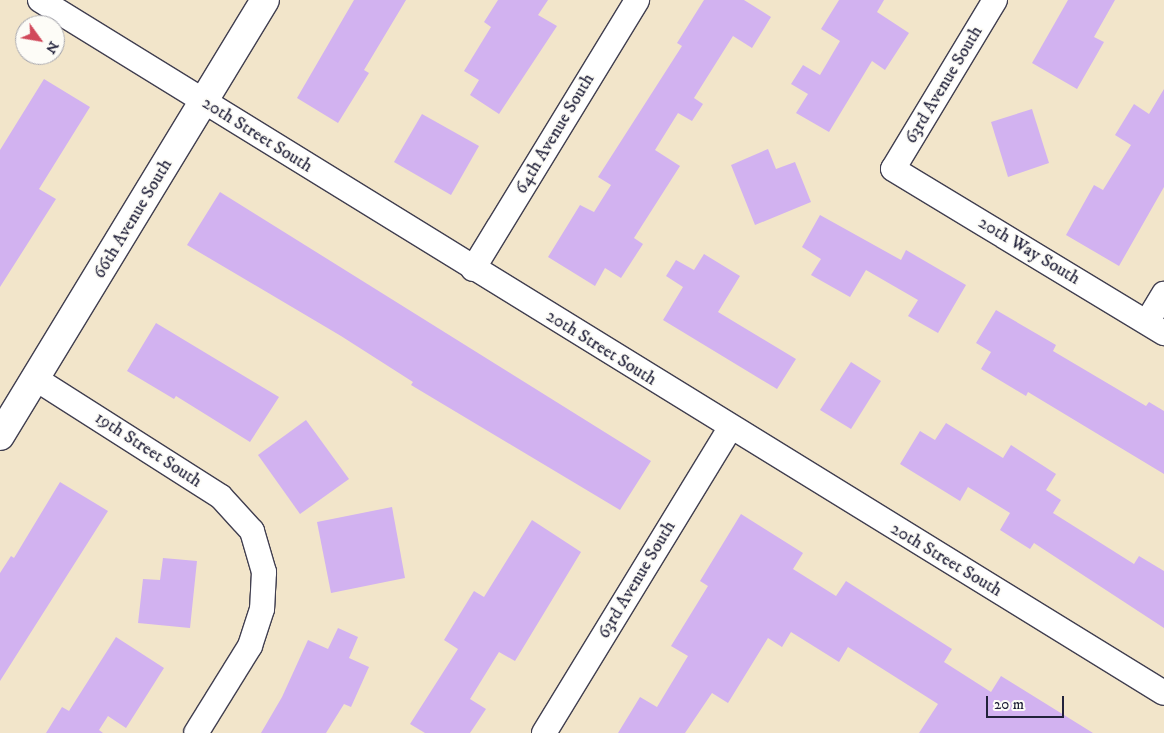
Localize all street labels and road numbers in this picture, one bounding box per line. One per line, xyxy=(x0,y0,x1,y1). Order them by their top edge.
street label: 63rd Avenue South xyxy=(900,22,988,148)
street label: 64th Avenue South xyxy=(511,70,599,198)
street label: 20th Street South xyxy=(198,92,316,178)
street label: 66th Avenue South xyxy=(89,155,177,283)
street label: 20th Way South xyxy=(974,212,1084,290)
street label: 20th Street South xyxy=(542,305,660,391)
street label: 19th Street South xyxy=(90,407,206,493)
street label: 63rd Avenue South xyxy=(593,517,681,643)
street label: 20th Street South xyxy=(886,518,1006,602)

